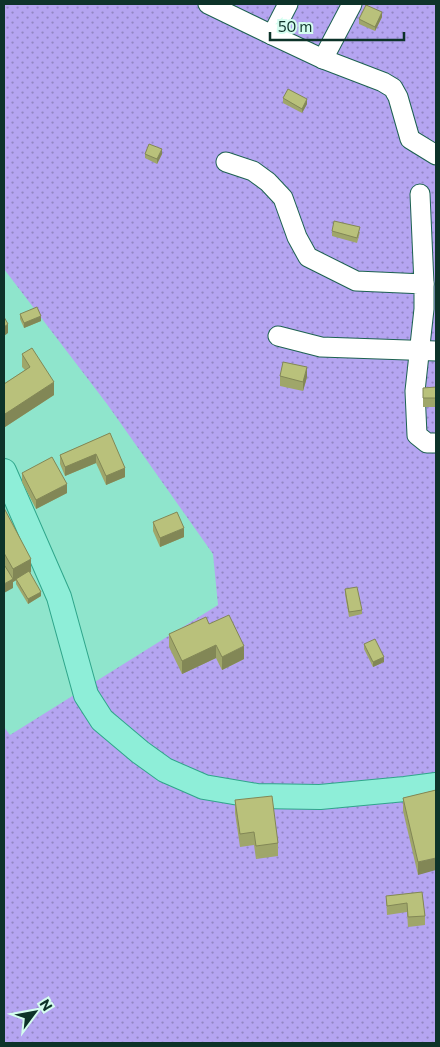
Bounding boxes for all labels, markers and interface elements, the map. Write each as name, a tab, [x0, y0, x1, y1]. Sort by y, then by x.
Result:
scale bar	[270, 10, 404, 42]
text: 50 m	[278, 17, 312, 35]
north arrow	[10, 987, 60, 1037]
text: N	[36, 996, 56, 1014]

